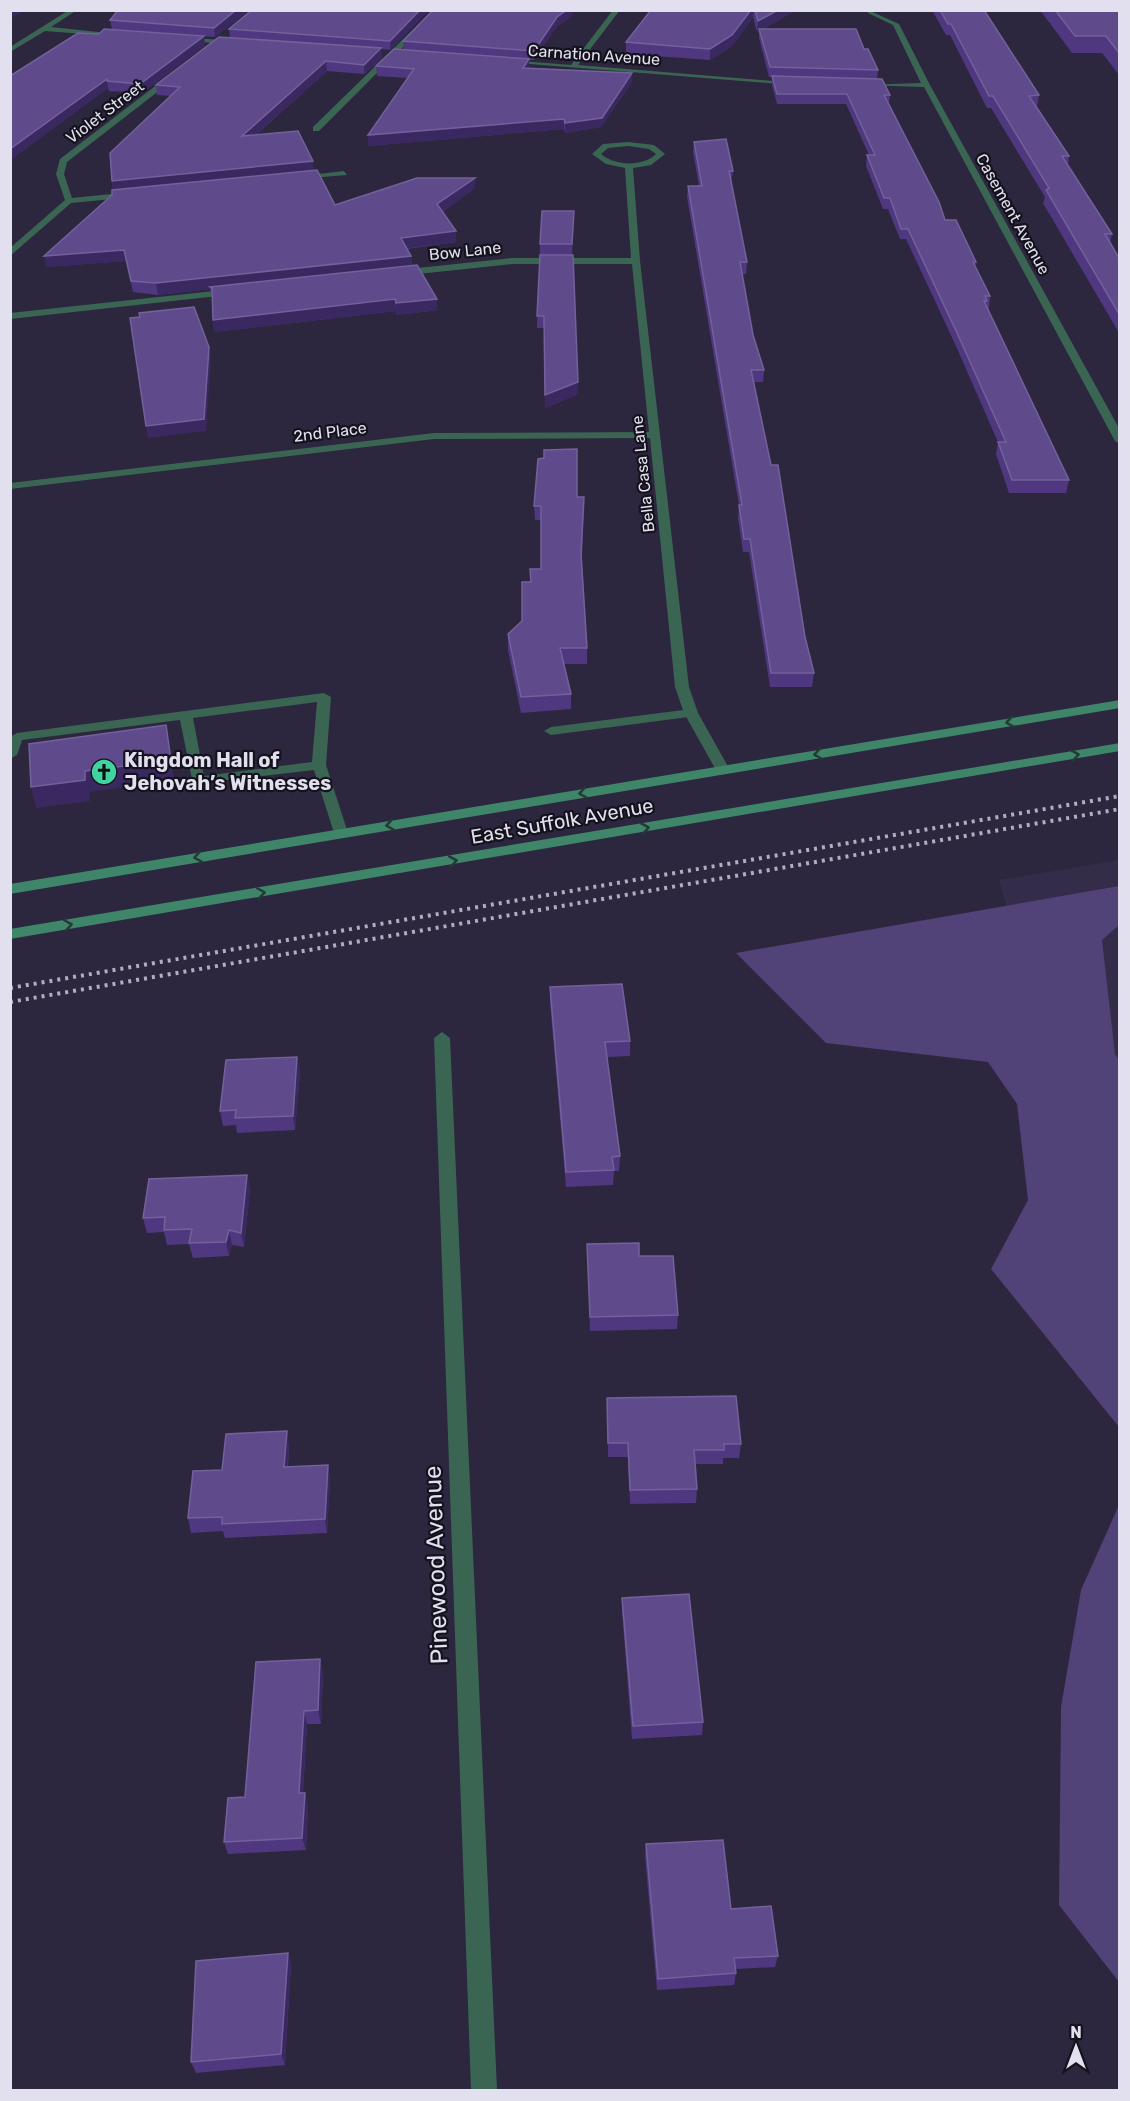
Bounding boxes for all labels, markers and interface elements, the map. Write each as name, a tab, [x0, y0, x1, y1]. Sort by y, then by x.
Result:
street label: Carnation Avenue	[527, 41, 661, 69]
street label: Violet Street	[62, 77, 148, 147]
street label: Casement Avenue	[972, 150, 1054, 278]
street label: Bow Lane	[428, 238, 502, 264]
street label: Bella Casa Lane	[627, 415, 659, 533]
street label: 2nd Place	[292, 418, 368, 446]
one-way arrow	[1005, 715, 1015, 728]
place label: Kingdom Hall of Jehovah’s Witnesses	[124, 748, 331, 795]
one-way arrow	[813, 748, 822, 760]
one-way arrow	[1070, 749, 1080, 762]
church icon: Kingdom Hall of Jehovah’s Witnesses	[89, 757, 119, 787]
one-way arrow	[578, 787, 587, 799]
street label: East Suffolk Avenue	[469, 793, 655, 849]
one-way arrow	[386, 819, 395, 831]
one-way arrow	[641, 823, 650, 835]
one-way arrow	[193, 850, 203, 863]
one-way arrow	[448, 855, 458, 868]
one-way arrow	[256, 888, 265, 900]
one-way arrow	[63, 919, 73, 932]
street label: Pinewood Avenue	[419, 1465, 453, 1665]
north arrow	[1046, 2017, 1106, 2077]
text: N	[1070, 2023, 1082, 2042]

